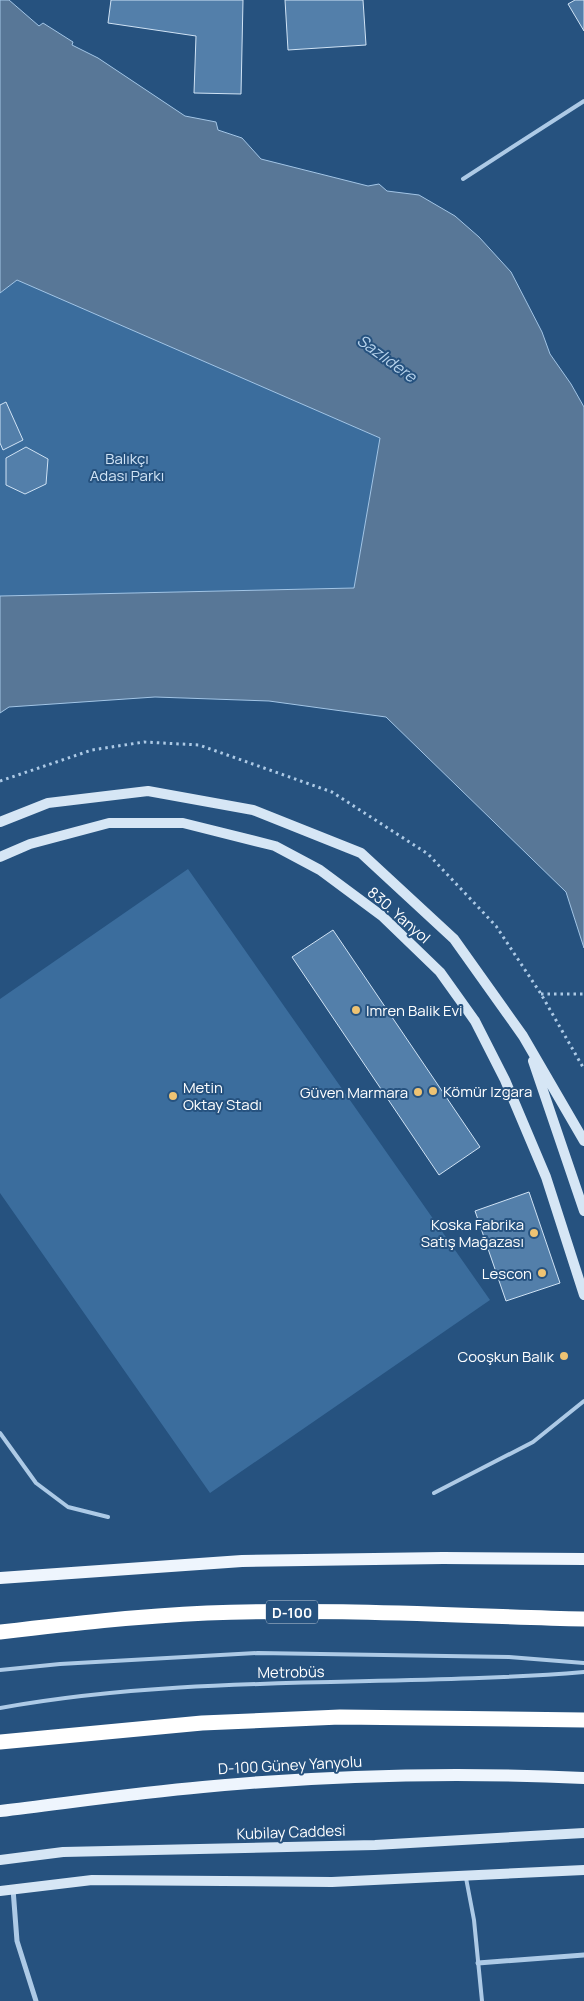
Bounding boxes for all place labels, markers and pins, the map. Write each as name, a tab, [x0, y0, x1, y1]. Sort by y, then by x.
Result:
place label: Imren Balik Evi	[366, 1000, 463, 1021]
marker: Imren Balik Evi	[350, 1004, 362, 1016]
place label: Metin Oktay Stadı	[183, 1077, 262, 1115]
place label: Kömür Izgara	[443, 1081, 532, 1102]
place label: Güven Marmara	[300, 1082, 408, 1103]
marker: Kömür Izgara	[427, 1085, 439, 1097]
marker: Güven Marmara	[412, 1086, 424, 1098]
marker: Metin Oktay Stadı	[167, 1090, 179, 1102]
place label: Koska Fabrika Satış Mağazası	[421, 1214, 524, 1252]
marker: Koska Fabrika Satış Mağazası	[528, 1227, 540, 1239]
place label: Lescon	[482, 1263, 532, 1284]
marker: Lescon	[536, 1267, 548, 1279]
place label: Cooşkun Balık	[457, 1346, 555, 1367]
marker: Cooşkun Balık	[558, 1350, 570, 1362]

